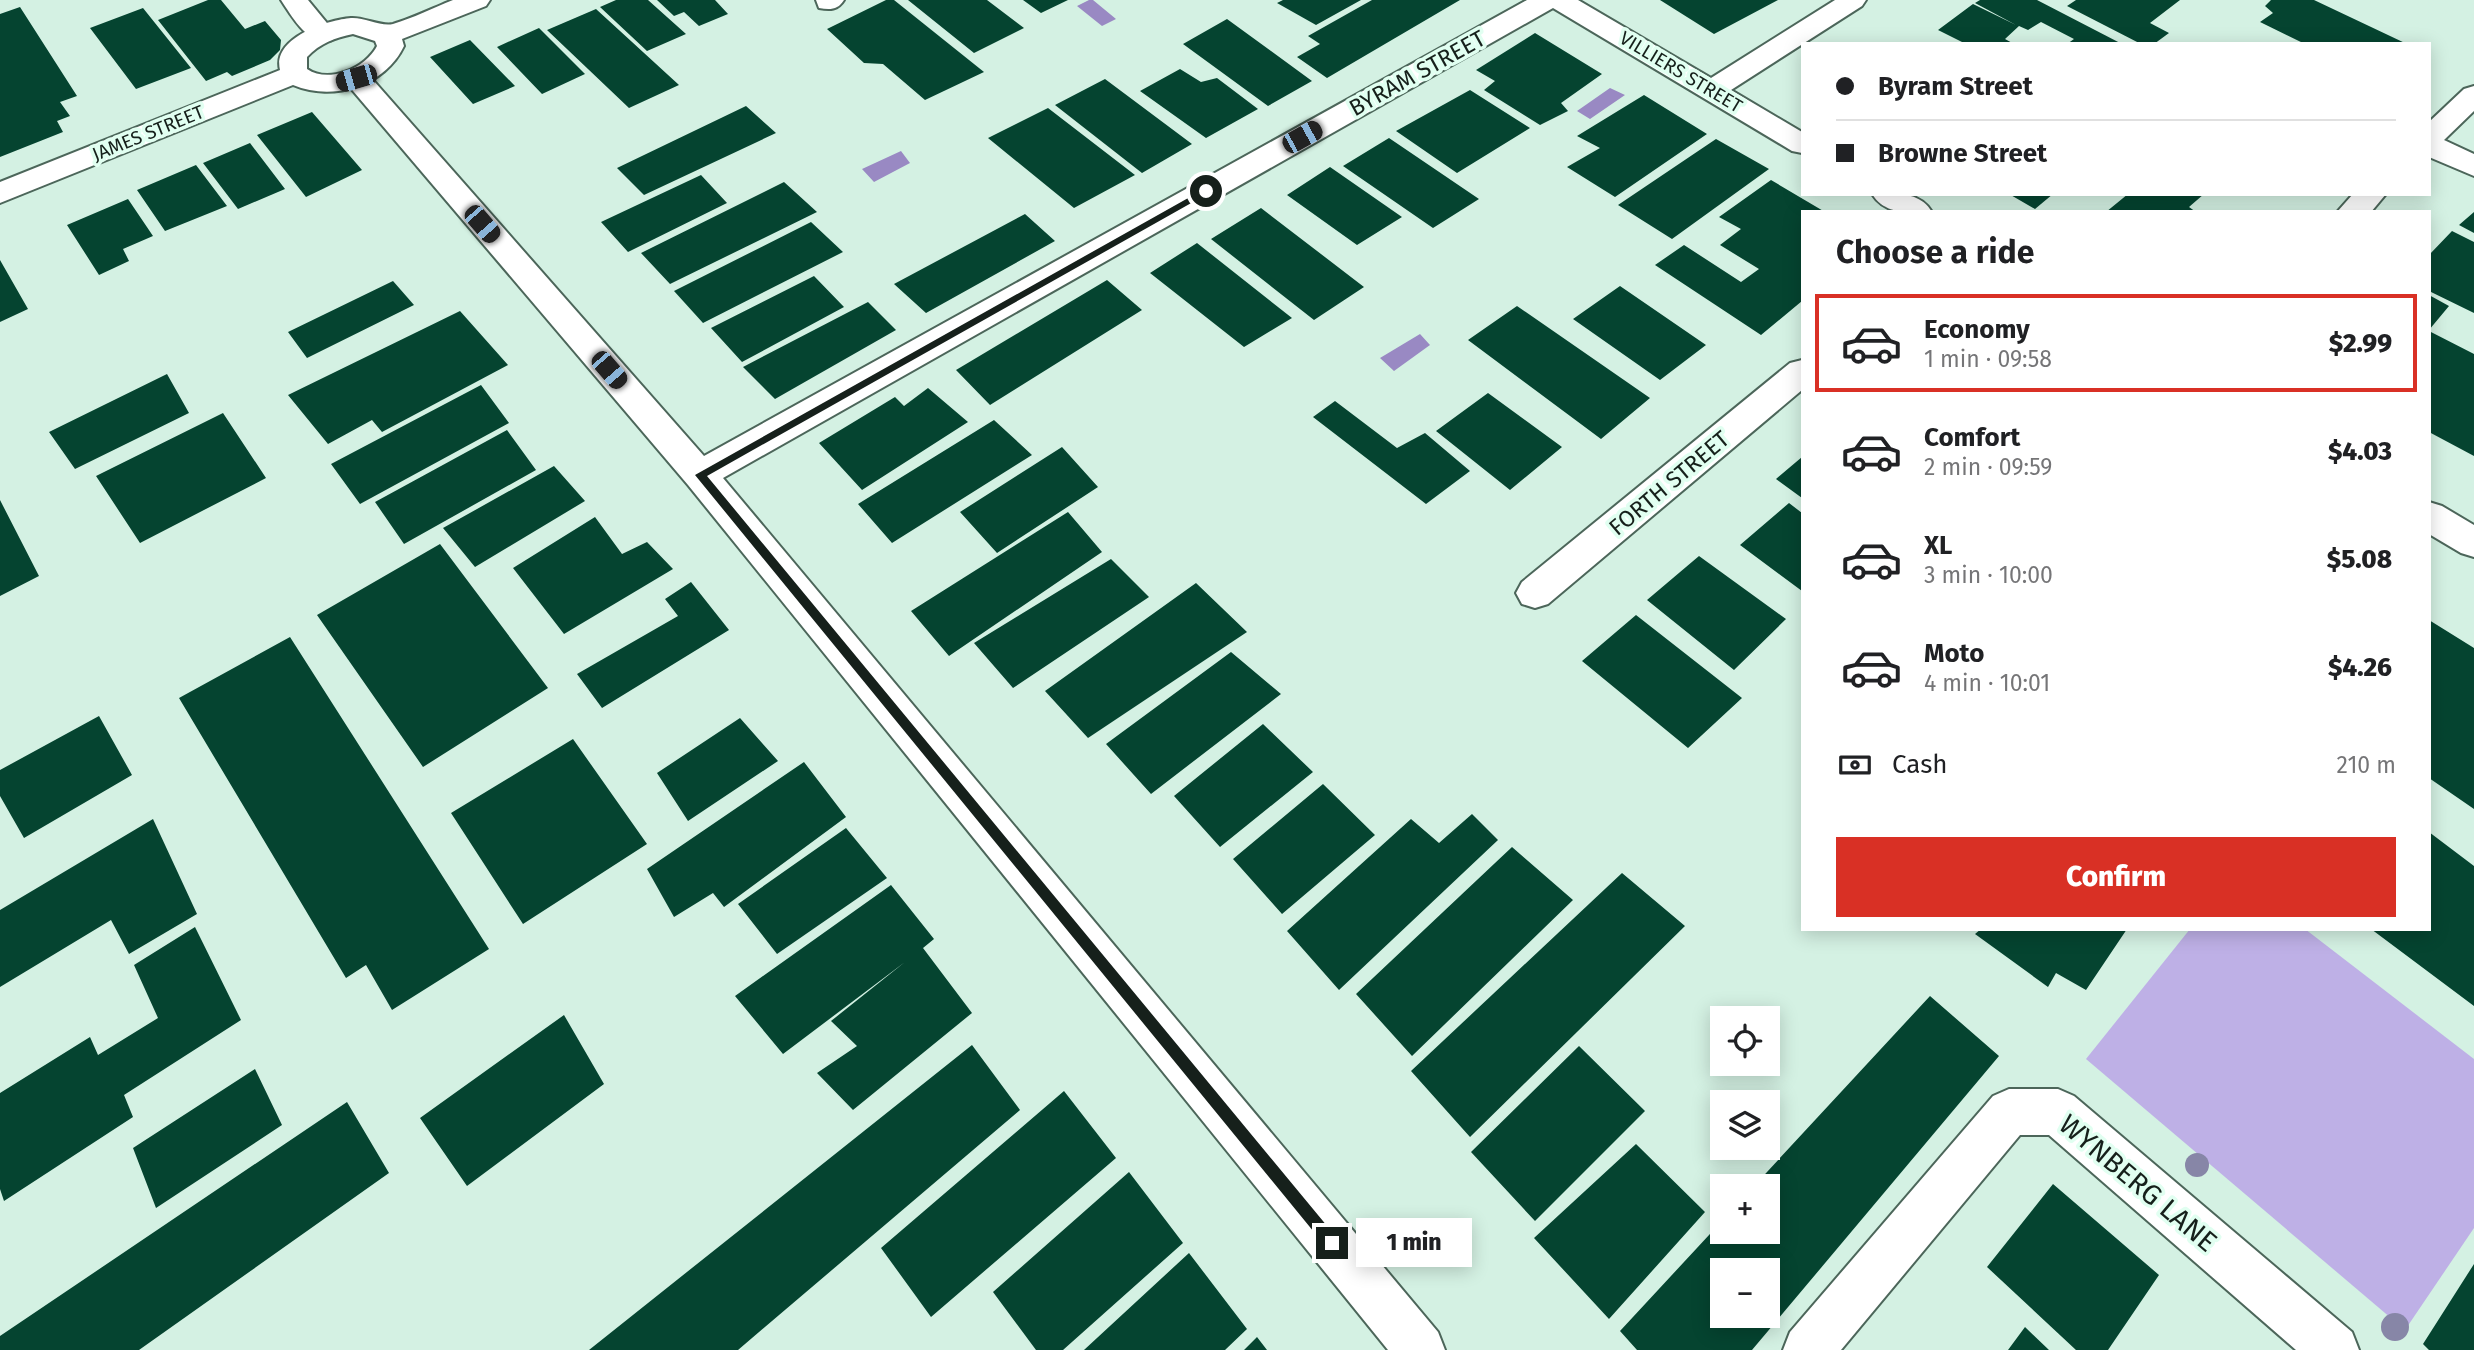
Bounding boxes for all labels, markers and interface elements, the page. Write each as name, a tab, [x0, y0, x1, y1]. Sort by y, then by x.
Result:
street label: BYRAM STREET	[1344, 24, 1490, 122]
street label: VILLIERS STREET	[1615, 26, 1747, 118]
car	[333, 62, 380, 94]
text: Byram Street	[1878, 71, 2033, 102]
street label: JAMES STREET	[89, 100, 207, 166]
car	[1279, 118, 1326, 156]
text: Browne Street	[1878, 138, 2047, 169]
route start	[1190, 175, 1222, 207]
car	[461, 201, 504, 247]
text: Choose a ride	[1836, 233, 2034, 271]
icon: car	[1840, 312, 1903, 375]
text: Economy	[1924, 314, 2030, 345]
text: $2.99	[2329, 328, 2392, 359]
text: 1 min · 09:58	[1924, 345, 2052, 373]
car	[588, 347, 631, 393]
icon: car	[1840, 420, 1903, 483]
text: Comfort	[1924, 422, 2020, 453]
street label: FORTH STREET	[1603, 425, 1735, 541]
text: $4.03	[2328, 436, 2392, 467]
text: 2 min · 09:59	[1924, 453, 2052, 481]
icon: car	[1840, 528, 1903, 591]
text: XL	[1924, 530, 1952, 561]
text: $5.08	[2327, 544, 2392, 575]
text: 3 min · 10:00	[1924, 561, 2053, 589]
icon: car	[1840, 636, 1903, 699]
text: Moto	[1924, 638, 1984, 669]
text: $4.26	[2328, 652, 2392, 683]
text: 4 min · 10:01	[1924, 669, 2050, 697]
icon: cash	[1836, 746, 1874, 784]
text: Cash	[1892, 749, 1948, 780]
text: 210 m	[2337, 751, 2396, 779]
button: Confirm	[1836, 837, 2396, 917]
map controls	[1710, 1006, 1780, 1328]
button: locate	[1710, 1006, 1780, 1076]
button: layers	[1710, 1090, 1780, 1160]
street label: WYNBERG LANE	[2053, 1108, 2223, 1258]
button: +	[1710, 1174, 1780, 1244]
callout: 1 min	[1356, 1218, 1472, 1268]
route end	[1316, 1227, 1348, 1259]
text: 1 min	[1386, 1228, 1442, 1256]
button: −	[1710, 1258, 1780, 1328]

